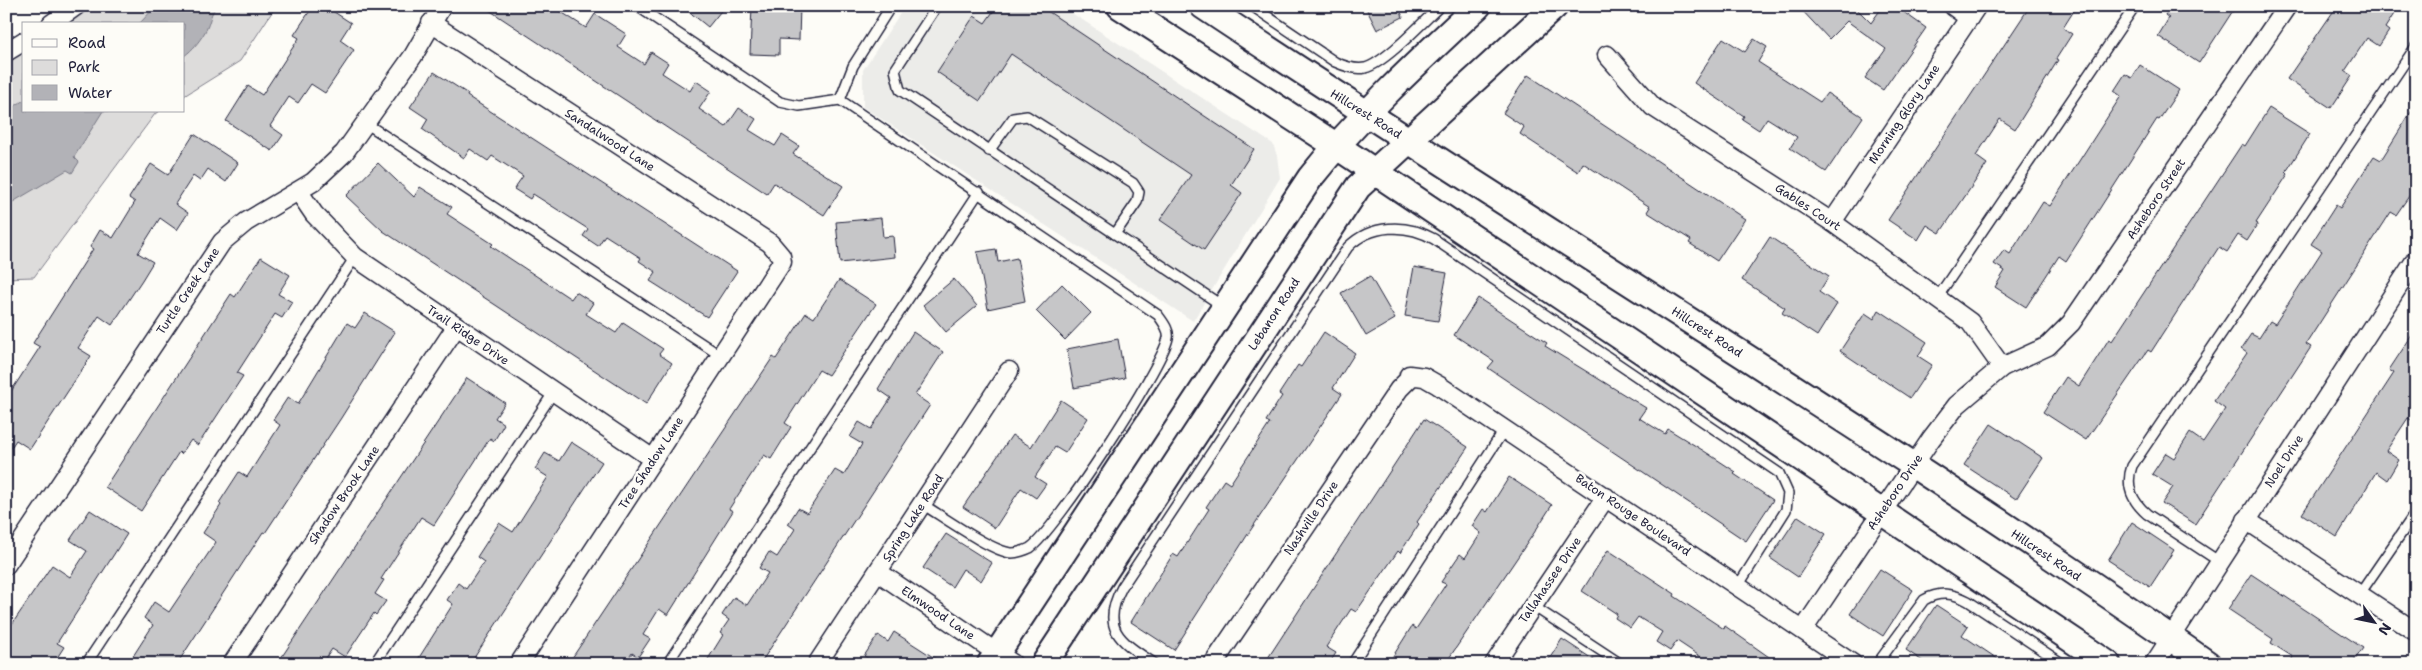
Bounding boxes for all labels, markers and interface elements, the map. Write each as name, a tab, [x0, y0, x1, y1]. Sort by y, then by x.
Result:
legend	[22, 22, 185, 112]
text: Road	[68, 33, 106, 53]
text: Park	[68, 57, 100, 77]
street label: Morning Glory Lane	[1865, 61, 1943, 167]
text: Water	[68, 83, 112, 103]
street label: Hillcrest Road	[1327, 86, 1405, 143]
street label: Sandalwood Lane	[562, 105, 658, 175]
street label: Asheboro Street	[2123, 155, 2189, 243]
street label: Gables Court	[1772, 180, 1844, 234]
street label: Turtle Creek Lane	[153, 244, 223, 338]
street label: Lebanon Road	[1245, 274, 1304, 353]
street label: Trail Ridge Drive	[424, 301, 513, 369]
street label: Hillcrest Road	[1668, 303, 1746, 361]
street label: Tree Shadow Lane	[615, 413, 687, 512]
street label: Noel Drive	[2261, 431, 2307, 491]
street label: Shadow Brook Lane	[305, 442, 383, 548]
street label: Asheboro Drive	[1864, 451, 1926, 533]
street label: Baton Rouge Boulevard	[1572, 470, 1694, 560]
street label: Spring Lake Road	[879, 471, 948, 565]
street label: Nashville Drive	[1280, 477, 1342, 558]
street label: Hillcrest Road	[2008, 526, 2085, 585]
street label: Tallahassee Drive	[1515, 533, 1585, 626]
street label: Elmwood Lane	[898, 582, 978, 644]
north arrow	[2350, 598, 2400, 648]
text: N	[2374, 620, 2395, 639]

